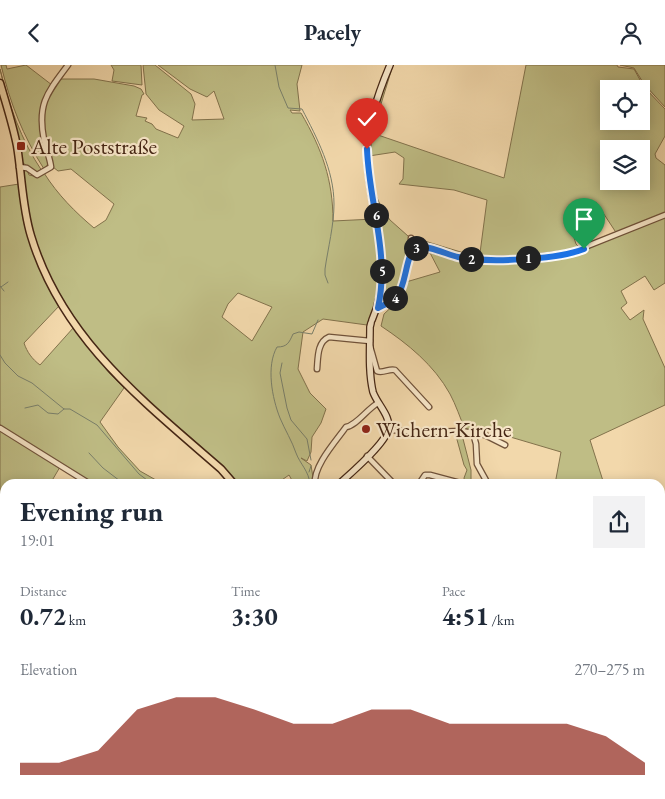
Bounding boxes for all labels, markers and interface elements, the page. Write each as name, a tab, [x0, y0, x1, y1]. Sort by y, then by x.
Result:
text: Pacely	[304, 18, 361, 47]
icon: back	[20, 19, 48, 47]
icon: person	[617, 19, 645, 47]
map controls	[600, 80, 650, 190]
button: locate	[600, 80, 650, 130]
pin	[346, 98, 388, 149]
icon: check	[353, 105, 381, 133]
place label: Alte Poststraße	[30, 132, 158, 161]
marker: Alte Poststraße	[15, 140, 27, 152]
button: layers	[600, 140, 650, 190]
pin	[563, 198, 605, 249]
pin: 6	[364, 203, 388, 227]
icon: arrive	[570, 205, 598, 233]
text: 6	[373, 206, 380, 224]
pin: 3	[404, 235, 428, 261]
text: 3	[413, 239, 420, 257]
pin: 1	[516, 245, 540, 271]
pin: 2	[458, 247, 484, 271]
text: 1	[525, 249, 532, 267]
text: 2	[468, 250, 475, 268]
pin: 5	[370, 259, 394, 283]
text: 5	[379, 262, 386, 280]
pin: 4	[382, 285, 408, 311]
text: 4	[392, 289, 399, 307]
place label: Wichern-Kirche	[376, 415, 512, 444]
marker: Wichern-Kirche	[360, 423, 372, 435]
text: Evening run	[20, 493, 163, 529]
button: share	[593, 496, 645, 548]
text: 19:01	[20, 530, 55, 551]
text: Distance	[20, 582, 67, 600]
text: Time	[231, 582, 260, 600]
text: Pace	[442, 582, 466, 600]
text: 0.72	[20, 600, 66, 632]
text: 3:30	[231, 600, 278, 632]
text: 4:51	[442, 600, 489, 632]
text: km	[66, 611, 86, 629]
text: /km	[489, 611, 515, 629]
text: Elevation	[20, 659, 78, 680]
text: 270–275 m	[574, 659, 645, 680]

